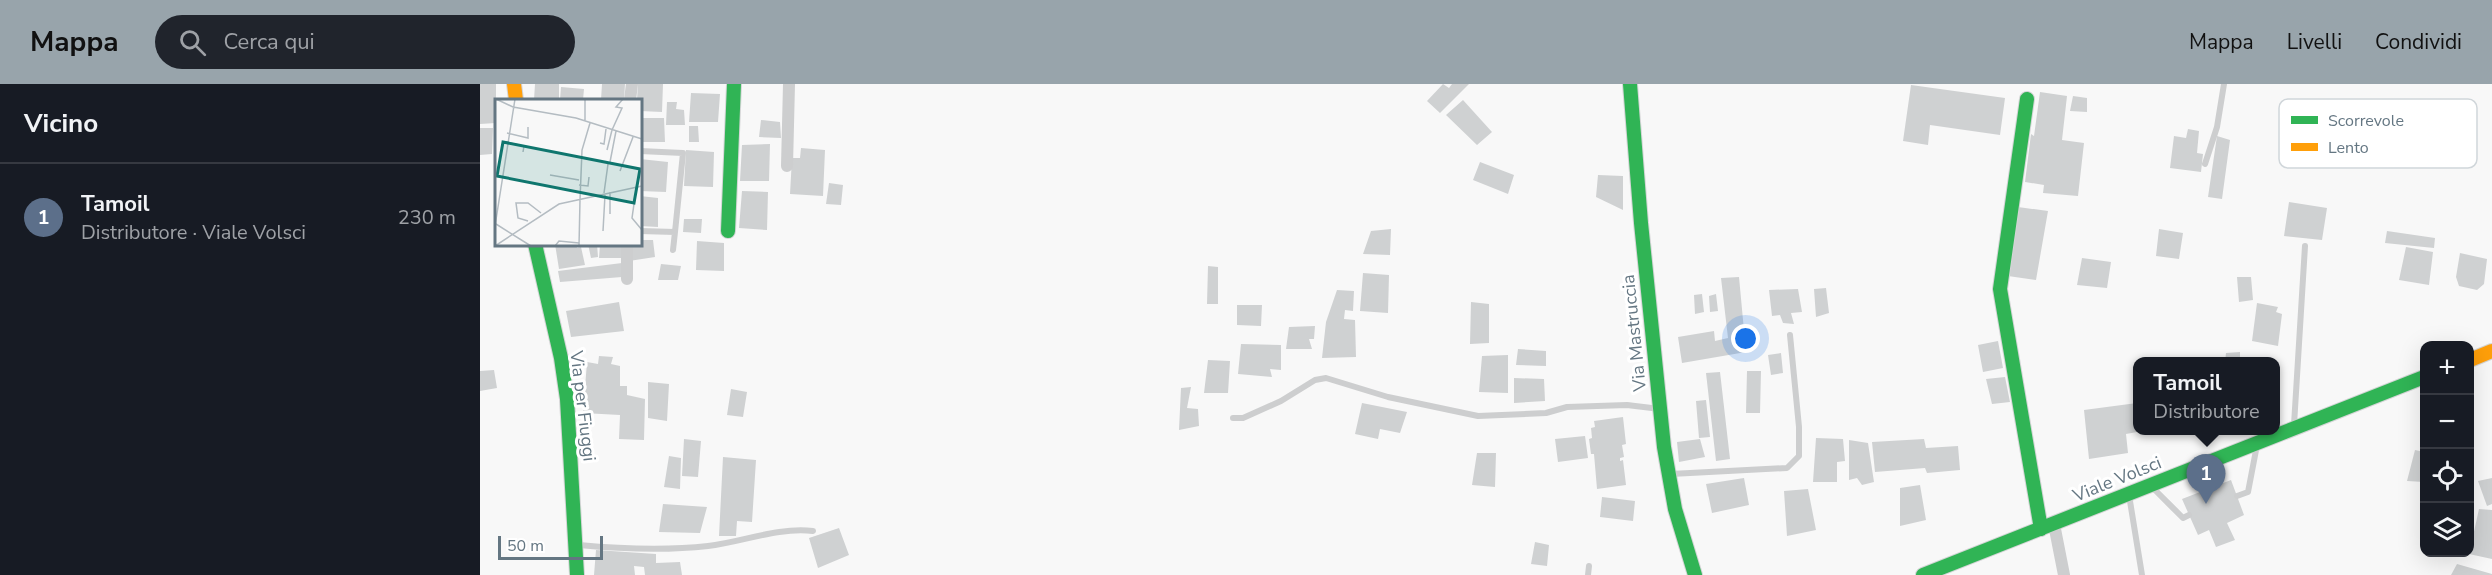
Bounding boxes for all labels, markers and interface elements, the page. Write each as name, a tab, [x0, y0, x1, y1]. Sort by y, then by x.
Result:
search box	[155, 15, 575, 69]
text: Mappa	[30, 23, 119, 61]
icon: search	[176, 26, 209, 59]
text: Cerca qui	[224, 27, 315, 57]
text: Mappa	[2189, 28, 2254, 56]
text: Livelli	[2287, 28, 2342, 56]
text: Condividi	[2375, 28, 2462, 56]
inset map	[495, 99, 642, 246]
legend	[2279, 99, 2477, 168]
text: Vicino	[24, 106, 98, 141]
text: Scorrevole	[2328, 110, 2404, 132]
text: Lento	[2328, 137, 2369, 159]
text: Tamoil	[81, 189, 150, 219]
text: 1	[38, 204, 50, 231]
text: 230 m	[398, 204, 456, 231]
text: Distributore · Viale Volsci	[81, 219, 306, 246]
street label: Via Mastruccia	[1616, 273, 1652, 394]
your location	[1731, 324, 1760, 353]
map controls	[2420, 341, 2474, 557]
button: +	[2420, 341, 2474, 395]
street label: Via per Fiuggi	[564, 348, 602, 463]
popup	[2133, 357, 2280, 435]
text: Tamoil	[2153, 368, 2222, 398]
button: −	[2420, 395, 2474, 449]
text: Distributore	[2153, 398, 2260, 425]
button: locate	[2420, 449, 2474, 503]
street label: Viale Volsci	[2068, 450, 2165, 508]
pin: 1	[2186, 454, 2226, 504]
button: layers	[2420, 503, 2474, 557]
scale bar	[498, 533, 603, 560]
text: 50 m	[507, 535, 544, 557]

